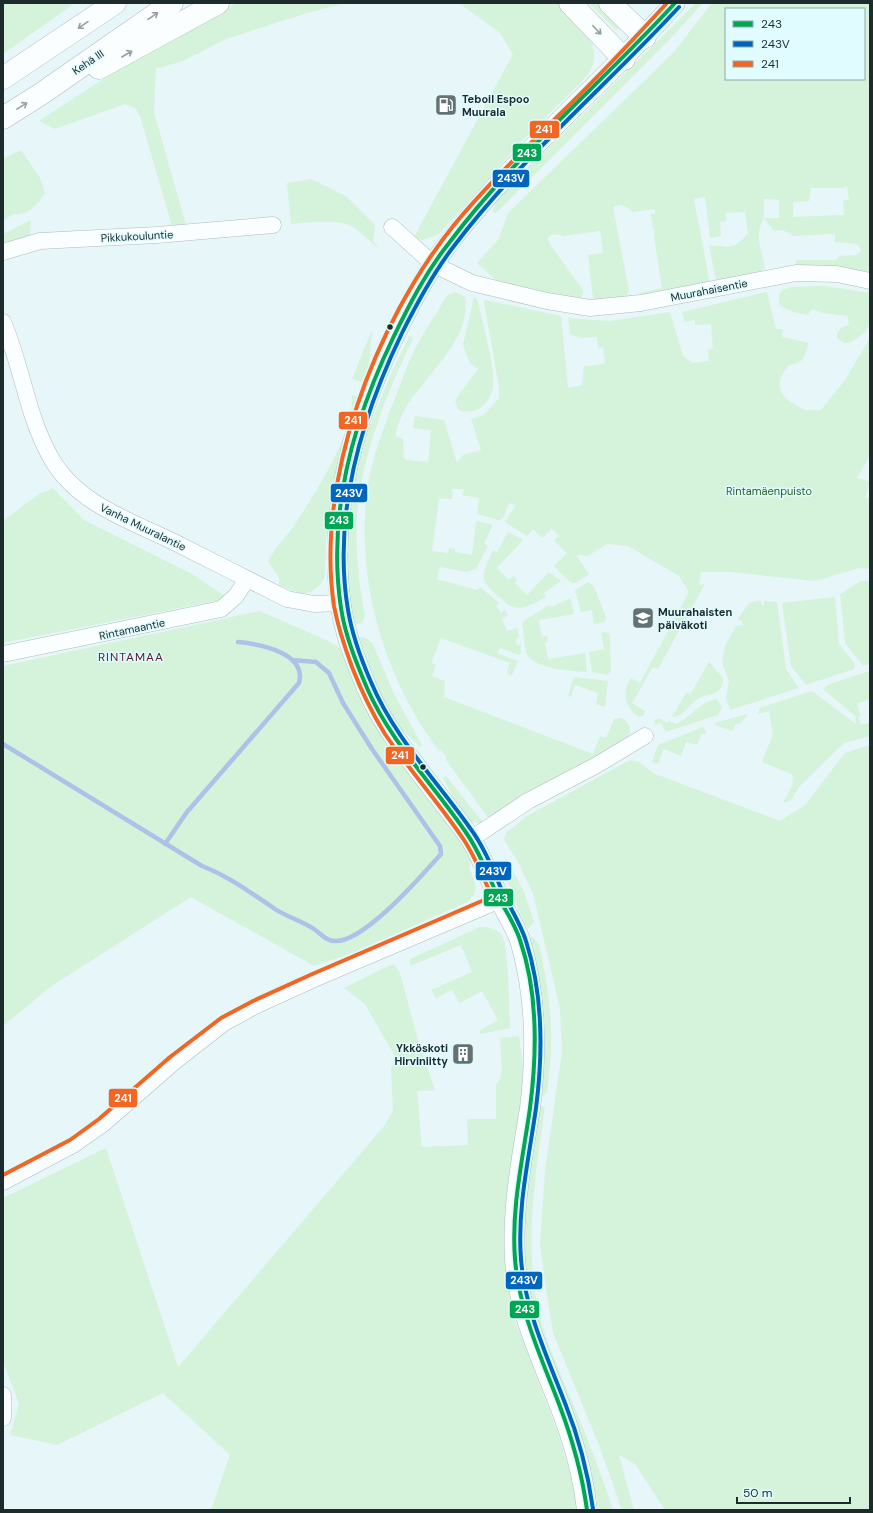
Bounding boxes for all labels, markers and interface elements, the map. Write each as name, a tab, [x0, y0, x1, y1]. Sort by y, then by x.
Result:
legend	[725, 8, 865, 80]
one-way arrow	[148, 12, 159, 20]
text: 243	[761, 16, 782, 32]
one-way arrow	[78, 21, 89, 29]
one-way arrow	[592, 25, 602, 35]
text: 243V	[761, 36, 790, 52]
street label: Kehä III	[69, 46, 107, 78]
one-way arrow	[121, 49, 133, 57]
text: 241	[761, 56, 779, 72]
fuel station icon: Teboil Espoo Muurala	[433, 92, 459, 118]
place label: Teboil Espoo Muurala	[462, 92, 530, 119]
one-way arrow	[16, 102, 27, 110]
line badge: 241	[529, 120, 560, 139]
text: 241	[535, 122, 553, 136]
line badge: 243	[512, 143, 542, 162]
text: 243	[517, 146, 537, 160]
line badge: 243V	[492, 169, 530, 188]
text: 243V	[497, 171, 525, 185]
street label: Pikkukouluntie	[100, 227, 174, 245]
street label: Muurahaisentie	[669, 276, 749, 304]
unlabelled marker	[385, 322, 395, 332]
line badge: 241	[338, 411, 368, 430]
text: 241	[344, 413, 362, 427]
line badge: 243V	[330, 483, 368, 503]
park label: Rintamäenpuisto	[726, 484, 812, 498]
text: 243V	[335, 486, 363, 500]
street label: Vanha Muuralantie	[98, 500, 188, 554]
line badge: 243	[324, 511, 354, 530]
text: 243	[329, 513, 349, 527]
school or university icon: Muurahaisten päiväkoti	[630, 605, 656, 631]
place label: Muurahaisten päiväkoti	[658, 605, 732, 632]
street label: Rintamaantie	[98, 615, 166, 643]
district label: RINTAMAA	[98, 649, 164, 665]
line badge: 241	[385, 746, 415, 765]
text: 241	[391, 748, 409, 762]
unlabelled marker	[418, 762, 428, 772]
line badge: 243V	[475, 861, 512, 881]
text: 243V	[479, 864, 507, 878]
line badge: 243	[483, 888, 514, 907]
text: 243	[488, 891, 508, 905]
place label: Ykköskoti Hirviniitty	[394, 1041, 448, 1068]
building icon: Ykköskoti Hirviniitty	[450, 1041, 476, 1067]
line badge: 241	[108, 1088, 138, 1108]
text: 241	[114, 1091, 132, 1105]
line badge: 243V	[505, 1271, 543, 1290]
text: 243V	[510, 1273, 538, 1287]
line badge: 243	[509, 1300, 540, 1319]
text: 243	[515, 1302, 535, 1316]
scale bar	[737, 1479, 850, 1505]
text: 50 m	[743, 1485, 772, 1501]

